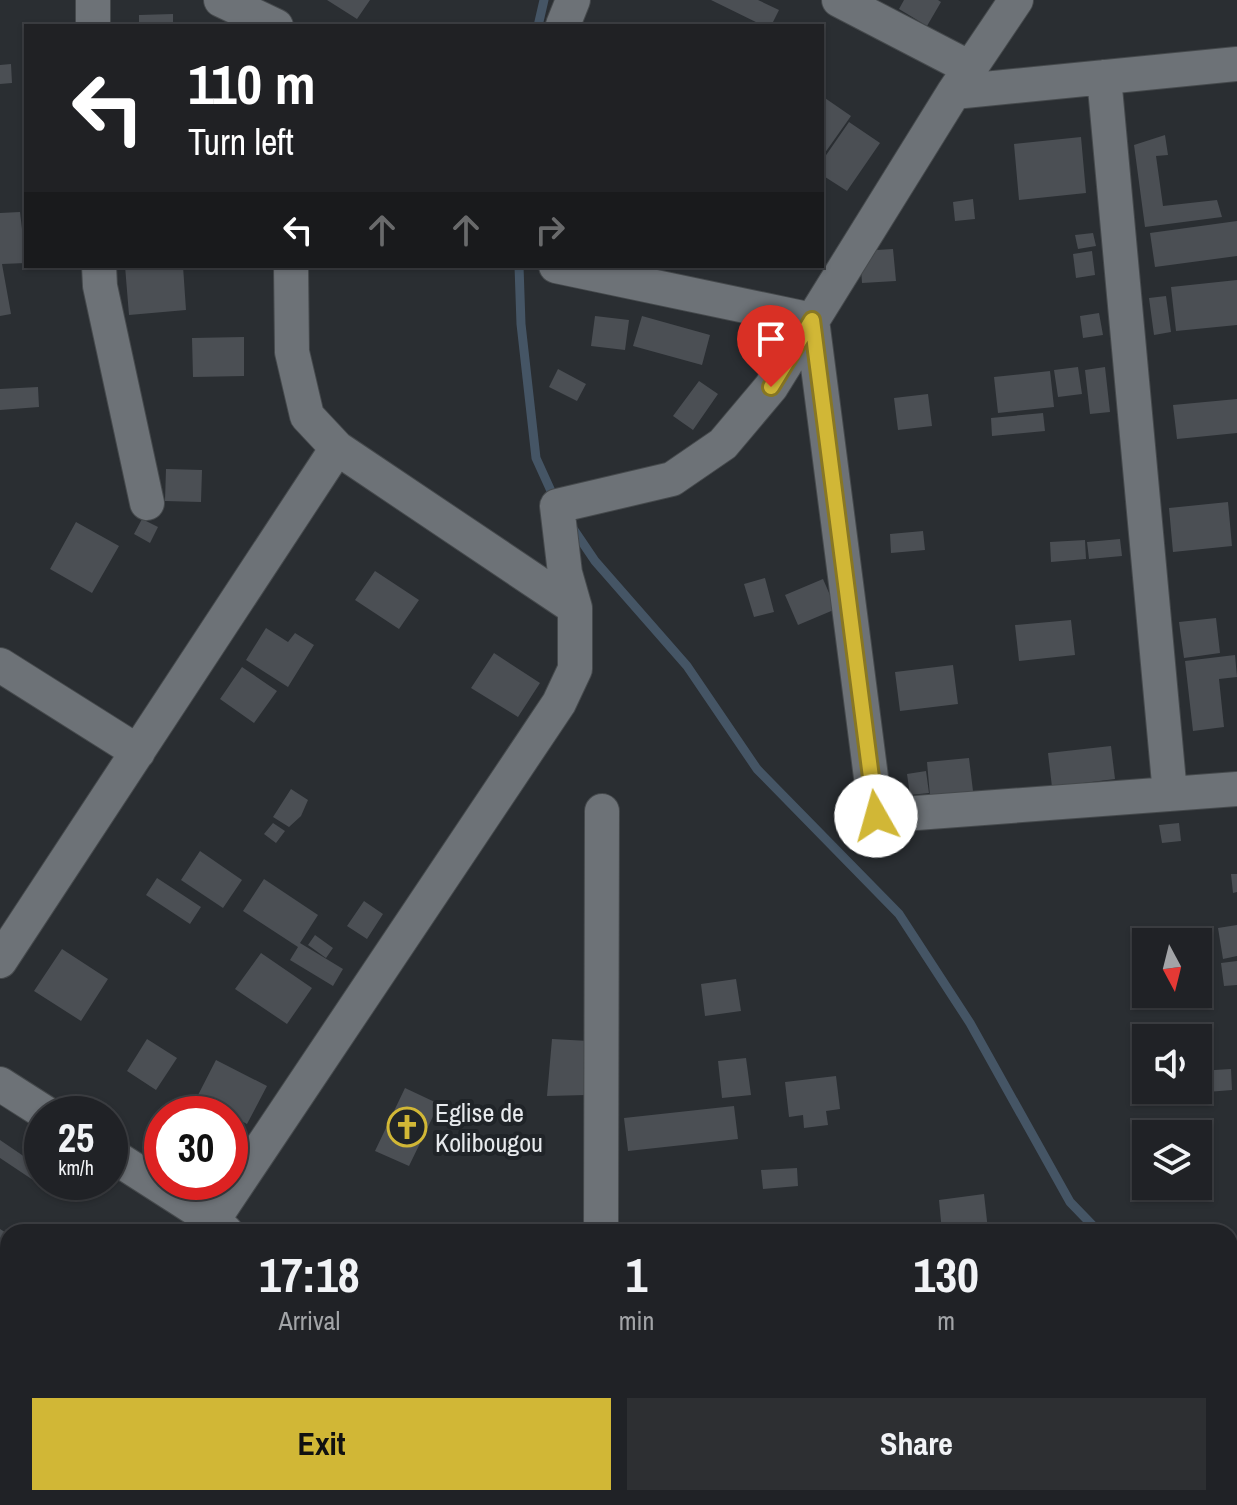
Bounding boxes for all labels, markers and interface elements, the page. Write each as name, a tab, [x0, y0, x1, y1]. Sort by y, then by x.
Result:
text: 110 m	[188, 46, 316, 121]
icon: left	[56, 56, 160, 160]
text: Turn left	[188, 118, 294, 166]
icon: left	[276, 208, 320, 252]
icon: ahead	[360, 208, 404, 252]
icon: ahead	[444, 208, 488, 252]
icon: right	[528, 208, 572, 252]
pin	[737, 305, 805, 387]
icon: arrive	[749, 317, 793, 361]
position arrow	[834, 774, 918, 858]
north arrow	[1132, 928, 1212, 1008]
map controls	[1132, 928, 1212, 1200]
button: sound	[1132, 1024, 1212, 1104]
place label: Eglise de Kolibougou	[435, 1095, 543, 1160]
speed limit sign: 30	[144, 1096, 248, 1200]
church icon: Eglise de Kolibougou	[386, 1106, 428, 1148]
text: 25	[58, 1111, 94, 1164]
button: layers	[1132, 1120, 1212, 1200]
text: km/h	[58, 1154, 94, 1181]
text: 17:18	[259, 1242, 360, 1307]
text: 1	[626, 1242, 647, 1307]
text: 130	[913, 1242, 979, 1307]
text: Arrival	[279, 1303, 340, 1338]
text: min	[619, 1303, 654, 1338]
text: m	[937, 1303, 955, 1338]
button: Exit	[32, 1398, 611, 1490]
button: Share	[627, 1398, 1206, 1490]

